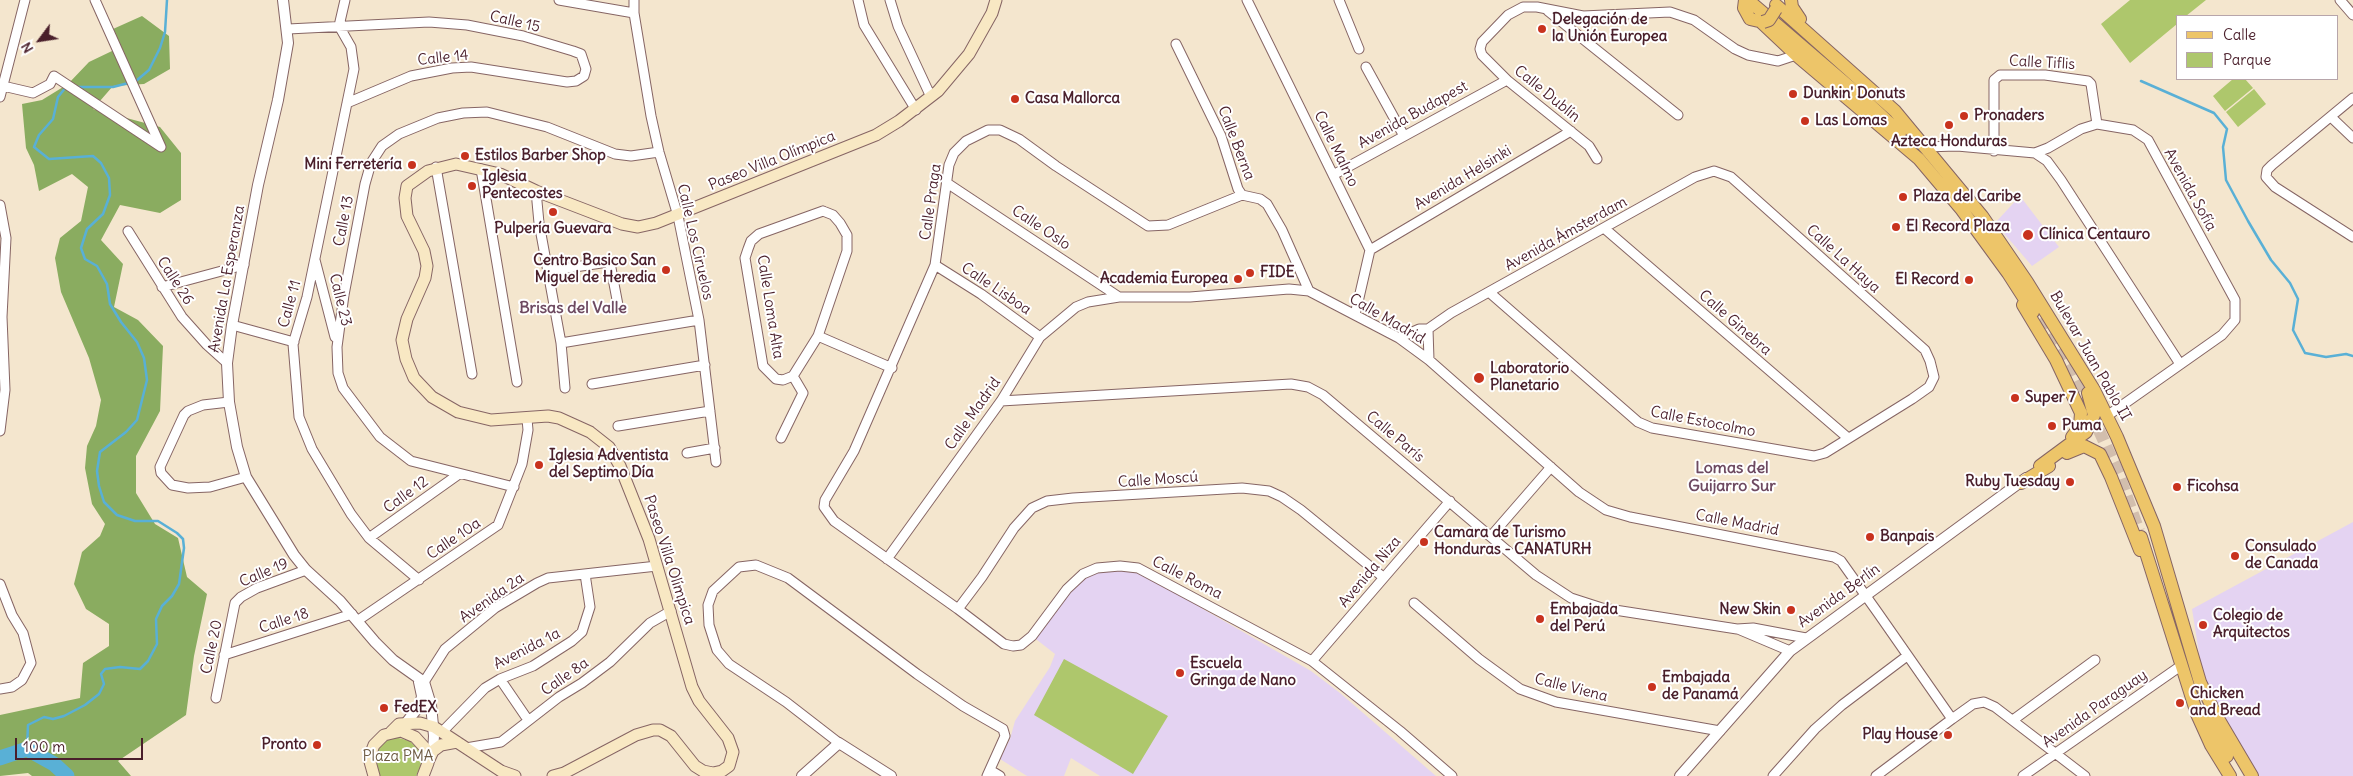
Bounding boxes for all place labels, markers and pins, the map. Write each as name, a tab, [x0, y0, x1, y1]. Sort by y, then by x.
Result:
place label: Delegación de la Unión Europea	[1552, 11, 1667, 46]
marker: Delegación de la Unión Europea	[1536, 23, 1548, 35]
place label: Dunkin' Donuts	[1803, 85, 1905, 103]
marker: Dunkin' Donuts	[1787, 88, 1799, 100]
place label: Casa Mallorca	[1025, 90, 1120, 108]
marker: Casa Mallorca	[1009, 93, 1021, 105]
place label: Pronaders	[1974, 107, 2044, 125]
marker: Pronaders	[1958, 110, 1970, 122]
place label: Las Lomas	[1815, 112, 1887, 130]
marker: Las Lomas	[1799, 115, 1811, 127]
marker: Azteca Honduras	[1943, 119, 1955, 131]
place label: Azteca Honduras	[1891, 133, 2007, 151]
place label: Estilos Barber Shop	[475, 147, 606, 165]
marker: Estilos Barber Shop	[459, 150, 471, 162]
place label: Mini Ferretería	[304, 156, 402, 174]
marker: Mini Ferretería	[406, 159, 418, 171]
place label: Iglesia Pentecostes	[482, 168, 563, 203]
marker: Iglesia Pentecostes	[466, 180, 478, 192]
place label: Plaza del Caribe	[1913, 188, 2021, 206]
marker: Plaza del Caribe	[1897, 191, 1909, 203]
marker: Pulpería Guevara	[547, 206, 559, 218]
place label: El Record Plaza	[1906, 218, 2010, 236]
place label: Pulpería Guevara	[494, 220, 612, 238]
marker: El Record Plaza	[1890, 221, 1902, 233]
place label: Clínica Centauro	[2039, 226, 2150, 244]
marker: Clínica Centauro	[2021, 228, 2035, 242]
place label: Centro Basico San Miguel de Heredia	[533, 252, 656, 287]
marker: Centro Basico San Miguel de Heredia	[660, 264, 672, 276]
place label: FIDE	[1260, 264, 1294, 282]
marker: FIDE	[1244, 267, 1256, 279]
place label: Academia Europea	[1100, 270, 1228, 288]
place label: El Record	[1895, 271, 1959, 289]
marker: Academia Europea	[1232, 273, 1244, 285]
marker: El Record	[1963, 274, 1975, 286]
place label: Laboratorio Planetario	[1490, 360, 1569, 395]
marker: Laboratorio Planetario	[1472, 371, 1486, 385]
place label: Super 7	[2025, 389, 2076, 407]
marker: Super 7	[2009, 392, 2021, 404]
place label: Puma	[2062, 417, 2101, 435]
marker: Puma	[2046, 420, 2058, 432]
place label: Iglesia Adventista del Septimo Día	[549, 447, 669, 482]
marker: Iglesia Adventista del Septimo Día	[533, 459, 545, 471]
place label: Ruby Tuesday	[1965, 473, 2060, 491]
marker: Ruby Tuesday	[2064, 476, 2076, 488]
place label: Ficohsa	[2187, 478, 2239, 496]
marker: Ficohsa	[2171, 481, 2183, 493]
place label: Camara de Turismo Honduras - CANATURH	[1434, 524, 1592, 559]
place label: Banpais	[1880, 528, 1934, 546]
marker: Banpais	[1864, 531, 1876, 543]
marker: Camara de Turismo Honduras - CANATURH	[1418, 536, 1430, 548]
place label: Consulado de Canada	[2245, 538, 2318, 573]
marker: Consulado de Canada	[2229, 550, 2241, 562]
place label: Embajada del Perú	[1550, 601, 1618, 636]
place label: New Skin	[1719, 601, 1781, 619]
marker: New Skin	[1785, 604, 1797, 616]
place label: Colegio de Arquitectos	[2213, 607, 2290, 642]
marker: Embajada del Perú	[1534, 613, 1546, 625]
marker: Colegio de Arquitectos	[2197, 619, 2209, 631]
place label: Escuela Gringa de Nano	[1190, 655, 1296, 690]
marker: Escuela Gringa de Nano	[1174, 667, 1186, 679]
place label: Embajada de Panamá	[1662, 669, 1739, 704]
marker: Embajada de Panamá	[1646, 681, 1658, 693]
place label: Chicken and Bread	[2190, 685, 2261, 720]
marker: Chicken and Bread	[2174, 697, 2186, 709]
place label: FedEX	[394, 699, 437, 717]
marker: FedEX	[378, 702, 390, 714]
place label: Play House	[1862, 726, 1938, 744]
marker: Play House	[1942, 729, 1954, 741]
place label: Pronto	[262, 736, 307, 754]
marker: Pronto	[311, 739, 323, 751]

